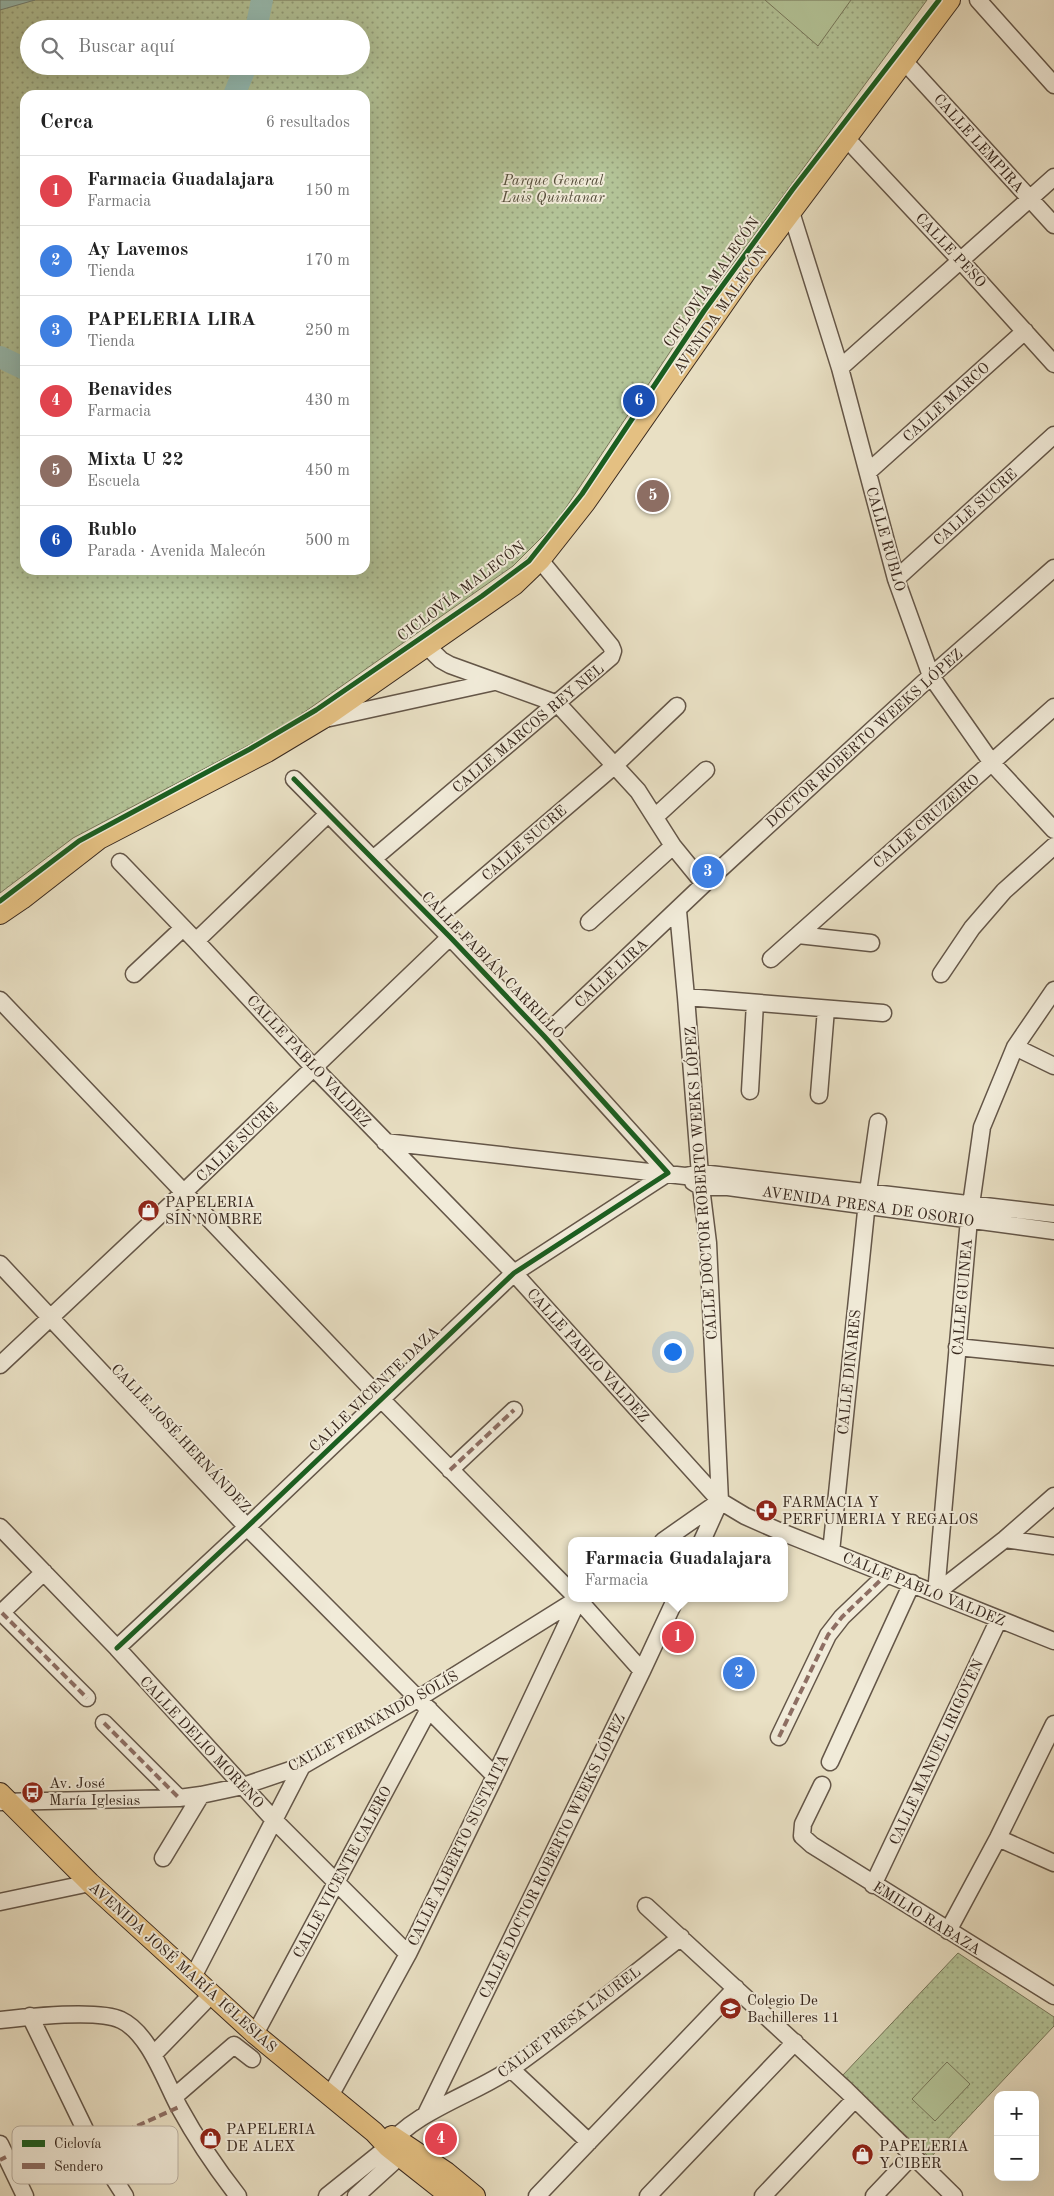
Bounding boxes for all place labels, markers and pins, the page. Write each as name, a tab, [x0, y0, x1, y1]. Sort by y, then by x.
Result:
pin: 6	[623, 382, 655, 420]
pin: 5	[637, 477, 669, 515]
pin: 3	[692, 853, 724, 891]
place label: PAPELERIA SIN NOMBRE	[165, 1196, 262, 1228]
shop icon: PAPELERIA SIN NOMBRE	[137, 1199, 161, 1223]
place label: FARMACIA Y PERFUMERIA Y REGALOS	[782, 1496, 978, 1528]
pharmacy icon: FARMACIA Y PERFUMERIA Y REGALOS	[754, 1499, 778, 1523]
pin: 1	[662, 1618, 694, 1656]
pin: 2	[723, 1654, 755, 1692]
place label: Av. José María Iglesias	[49, 1777, 140, 1809]
bus stop icon: Av. José María Iglesias	[21, 1780, 45, 1804]
place label: Colegio De Bachilleres 11	[747, 1994, 840, 2026]
school or university icon: Colegio De Bachilleres 11	[719, 1997, 743, 2021]
pin: 4	[425, 2120, 457, 2158]
place label: PAPELERIA DE ALEX	[226, 2123, 316, 2155]
shop icon: PAPELERIA DE ALEX	[198, 2126, 222, 2150]
place label: PAPELERIA Y CIBER	[879, 2140, 969, 2172]
shop icon: PAPELERIA Y CIBER	[851, 2143, 875, 2167]

